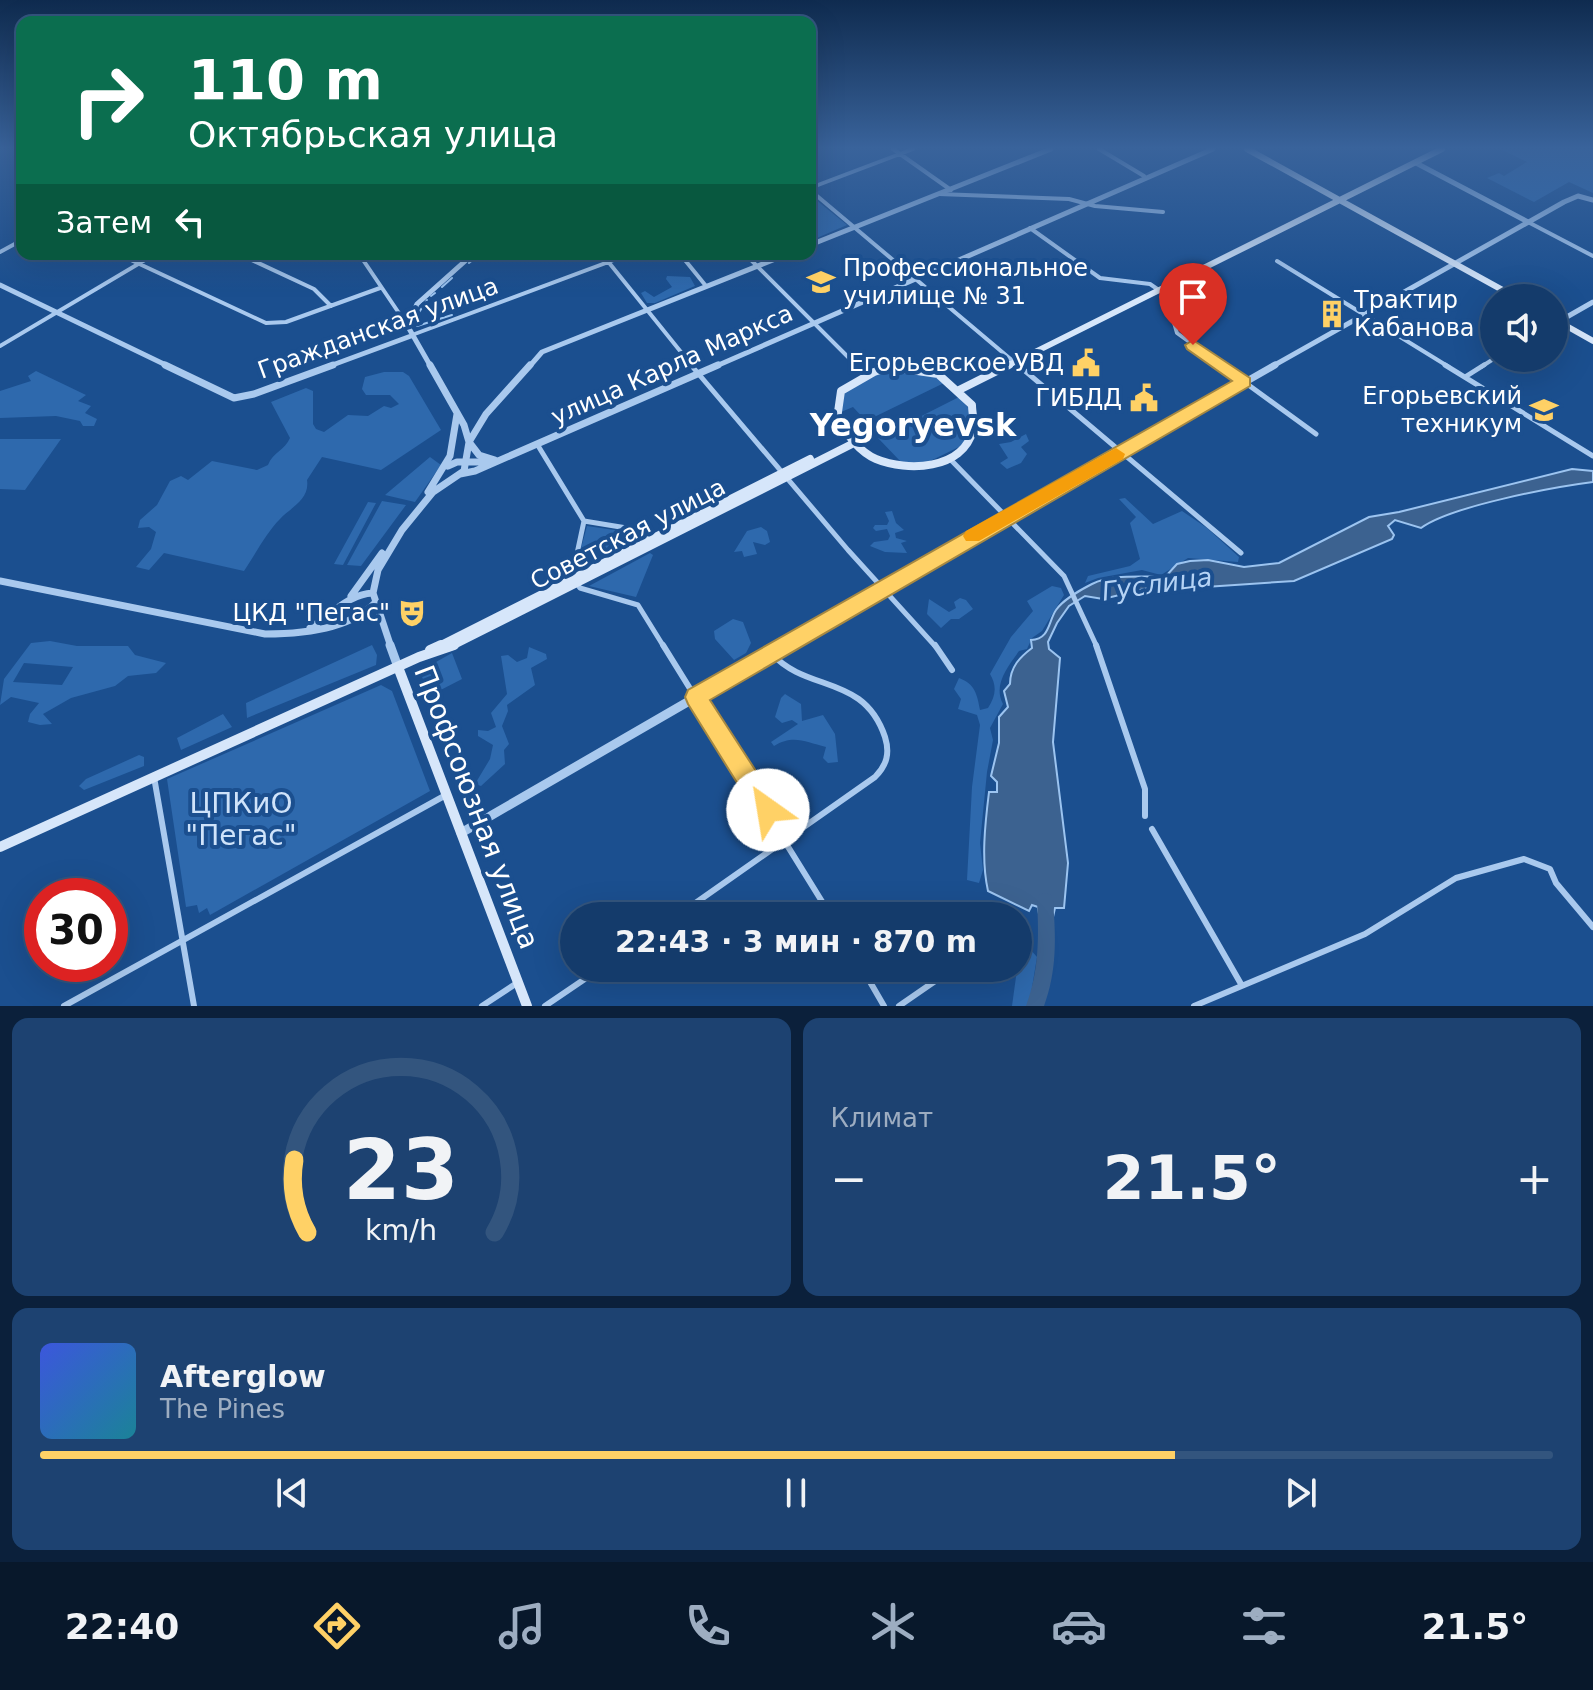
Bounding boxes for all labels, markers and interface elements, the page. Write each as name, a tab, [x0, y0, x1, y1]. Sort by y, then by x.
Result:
text: 110 m	[188, 47, 383, 112]
icon: right	[56, 48, 160, 152]
text: Октябрьская улица	[188, 114, 558, 155]
icon: left	[168, 200, 212, 244]
text: Затем	[56, 205, 152, 240]
place label: Профессиональное училище № 31	[843, 254, 1088, 310]
pin	[1159, 263, 1227, 345]
school or university icon: Профессиональное училище № 31	[806, 267, 836, 297]
street label: Гражданская улица	[254, 271, 502, 385]
icon: arrive	[1171, 275, 1215, 319]
map controls	[1480, 284, 1568, 372]
button: sound	[1480, 284, 1568, 372]
place label: Трактир Кабанова	[1353, 286, 1474, 342]
street label: улица Карла Маркса	[547, 299, 797, 431]
building icon: Трактир Кабанова	[1317, 299, 1347, 329]
public building icon: Егорьевское УВД	[1071, 348, 1101, 378]
place label: Егорьевское УВД	[849, 349, 1064, 377]
place label: Егорьевский техникум	[1362, 382, 1522, 438]
public building icon: ГИБДД	[1129, 383, 1159, 413]
place label: ГИБДД	[1035, 384, 1122, 412]
school or university icon: Егорьевский техникум	[1529, 395, 1559, 425]
district label: Yegoryevsk	[809, 406, 1017, 444]
street label: Советская улица	[526, 473, 730, 595]
water label: Гуслица	[1100, 561, 1214, 607]
theatre icon: ЦКД "Пегас"	[397, 598, 427, 628]
place label: ЦКД "Пегас"	[233, 599, 390, 627]
street label: Профсоюзная улица	[407, 661, 546, 954]
position arrow	[726, 768, 810, 852]
park label: ЦПКиО "Пегас"	[185, 787, 297, 852]
speed limit sign: 30	[24, 878, 128, 982]
text: 22:43 · 3 мин · 870 m	[615, 924, 977, 959]
text: Климат	[831, 1103, 933, 1133]
text: 23	[343, 1122, 459, 1219]
text: 21.5°	[1103, 1143, 1281, 1213]
text: −	[831, 1153, 867, 1204]
text: +	[1516, 1153, 1553, 1204]
text: km/h	[365, 1213, 437, 1247]
text: Afterglow	[160, 1359, 326, 1394]
text: The Pines	[160, 1394, 285, 1424]
icon: previous	[270, 1471, 314, 1515]
icon: pause	[774, 1471, 818, 1515]
icon: next	[1279, 1471, 1323, 1515]
icon: directions	[309, 1598, 365, 1654]
icon: music	[494, 1598, 550, 1654]
icon: phone	[680, 1598, 736, 1654]
icon: climate	[865, 1598, 921, 1654]
icon: car	[1051, 1598, 1107, 1654]
icon: filters	[1236, 1598, 1292, 1654]
text: 22:40	[65, 1606, 179, 1647]
text: 21.5°	[1421, 1606, 1528, 1647]

